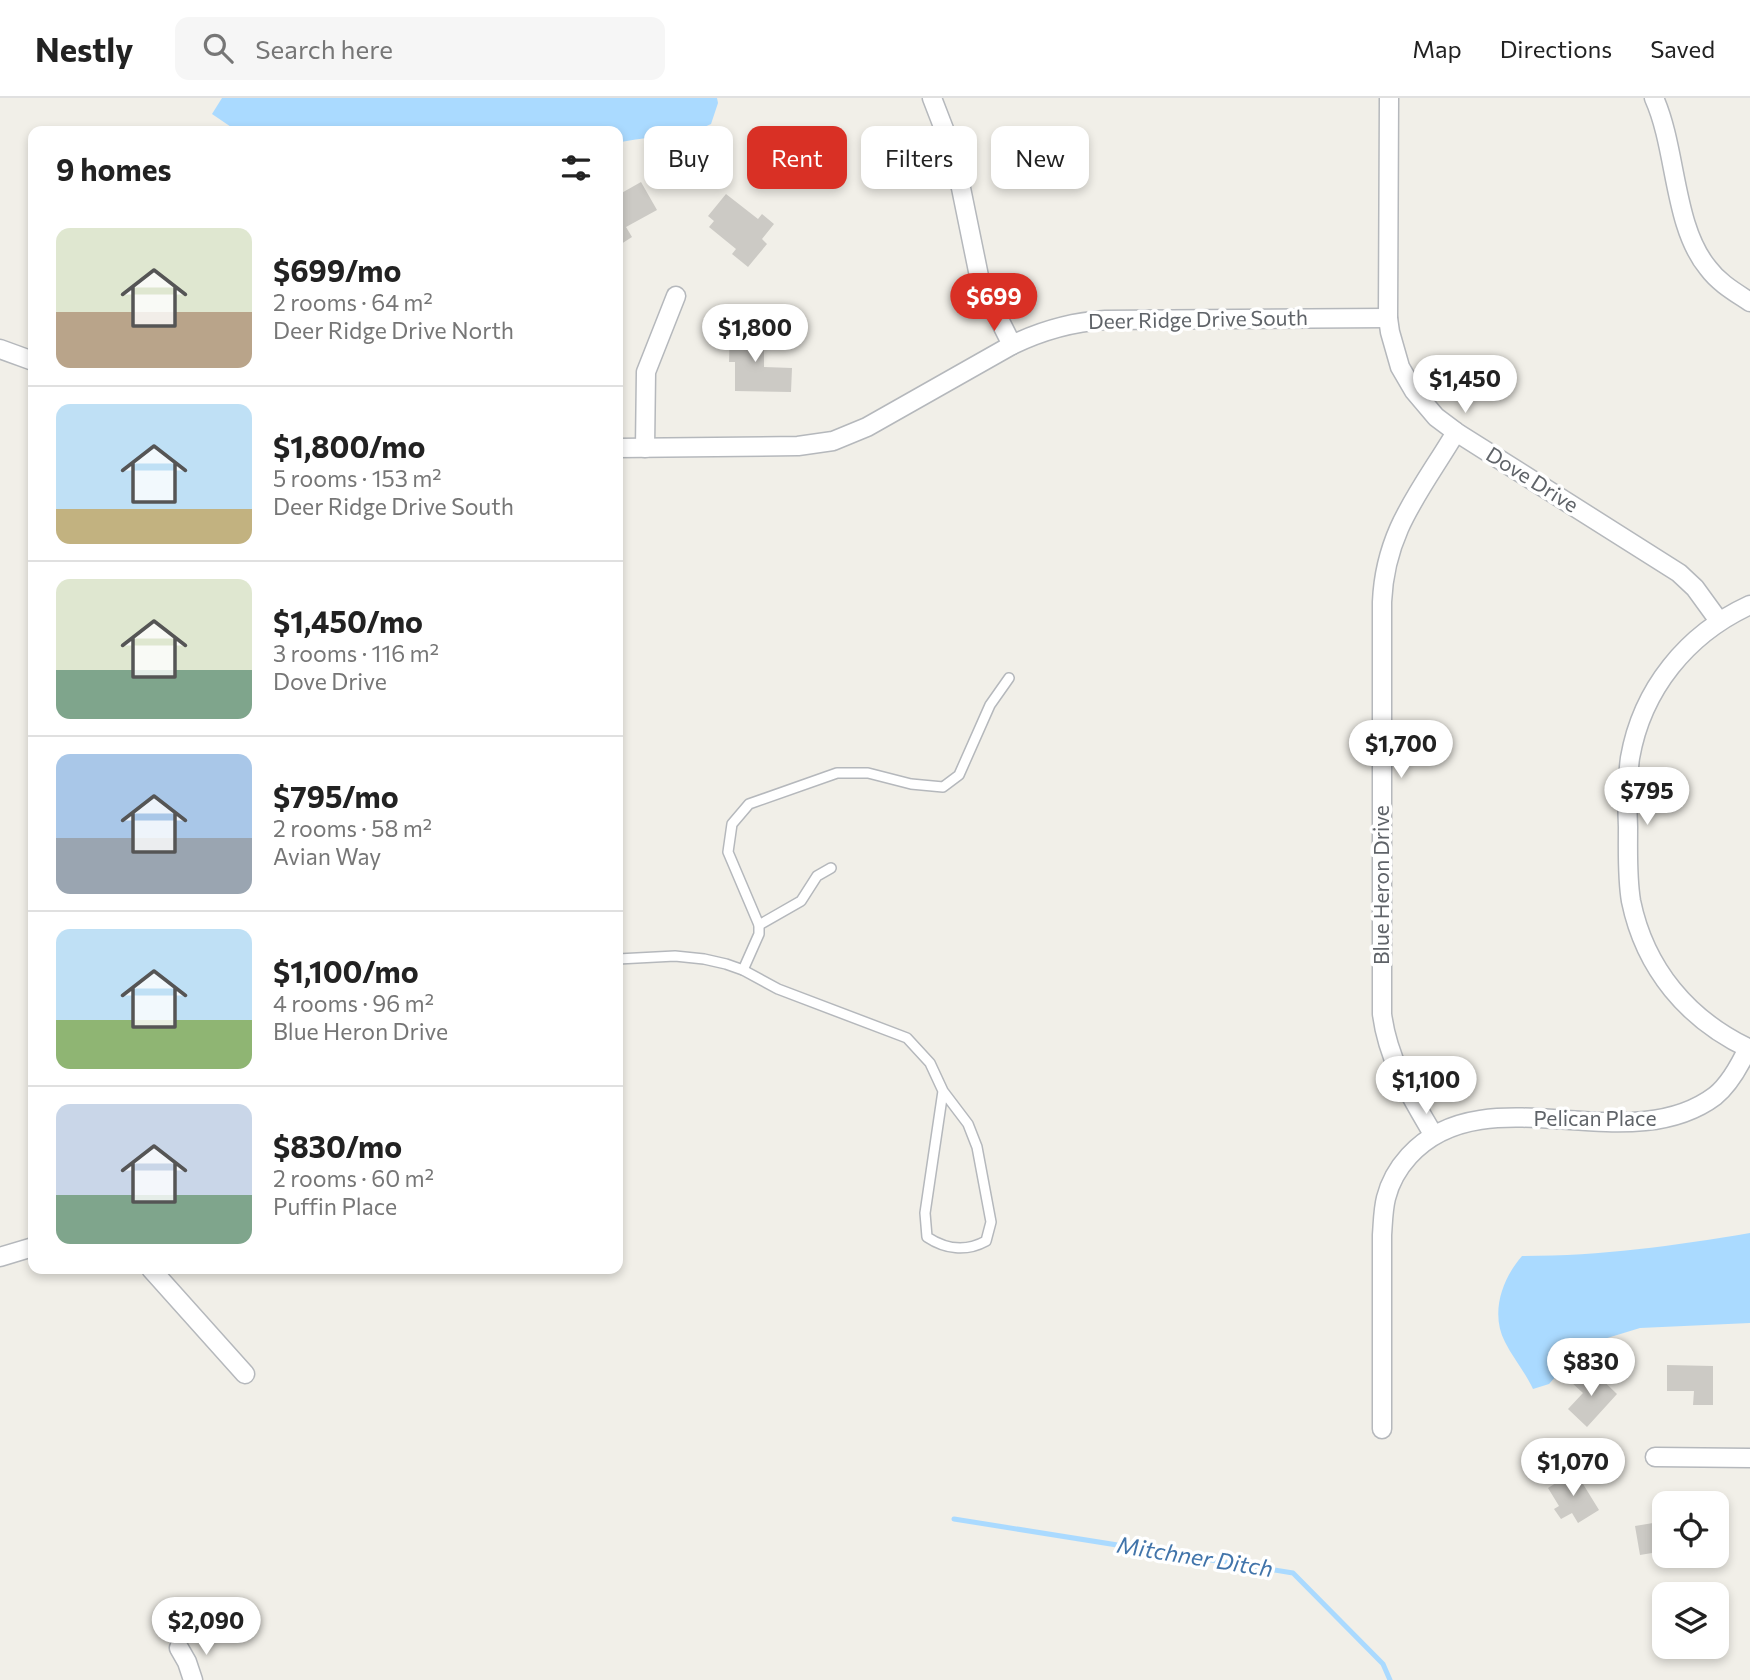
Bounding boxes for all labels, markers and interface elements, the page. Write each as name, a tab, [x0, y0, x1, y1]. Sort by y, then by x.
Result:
search box	[175, 17, 665, 80]
text: Nestly	[35, 28, 133, 69]
icon: search	[199, 29, 237, 67]
text: Search here	[255, 33, 393, 64]
text: Map	[1412, 34, 1462, 63]
text: Directions	[1500, 34, 1612, 63]
text: Saved	[1650, 34, 1715, 63]
chip: Buy	[644, 126, 733, 189]
chip: Rent	[747, 126, 847, 189]
chip: Filters	[861, 126, 977, 189]
chip: New	[991, 126, 1089, 189]
icon: filters	[557, 149, 595, 187]
text: 9 homes	[56, 150, 171, 187]
text: $699/mo	[273, 251, 401, 288]
icon: home	[112, 256, 196, 340]
pin: $699	[953, 274, 1035, 333]
text: $699	[966, 282, 1022, 310]
text: 2 rooms · 64 m²	[273, 288, 433, 316]
pin: $1,800	[698, 304, 812, 364]
street label: Deer Ridge Drive South	[1088, 304, 1308, 333]
text: $1,800	[718, 313, 792, 341]
text: Deer Ridge Drive North	[273, 316, 514, 344]
pin: $1,450	[1408, 356, 1522, 415]
text: $1,450	[1429, 364, 1501, 392]
text: $1,800/mo	[273, 427, 425, 464]
icon: home	[112, 432, 196, 516]
street label: Dove Drive	[1482, 441, 1583, 517]
text: 5 rooms · 153 m²	[273, 464, 442, 492]
text: Deer Ridge Drive South	[273, 492, 514, 520]
text: $1,450/mo	[273, 602, 423, 639]
icon: home	[112, 607, 196, 691]
text: 3 rooms · 116 m²	[273, 639, 439, 667]
text: Dove Drive	[273, 667, 387, 695]
pin: $1,700	[1344, 720, 1458, 780]
text: $1,700	[1365, 729, 1437, 757]
pin: $795	[1606, 768, 1688, 827]
text: $795	[1620, 776, 1674, 804]
text: $795/mo	[273, 777, 399, 814]
icon: home	[112, 782, 196, 866]
street label: Blue Heron Drive	[1368, 805, 1393, 965]
text: 2 rooms · 58 m²	[273, 814, 432, 842]
text: Avian Way	[273, 842, 381, 870]
text: $1,100/mo	[273, 952, 419, 989]
icon: home	[112, 957, 196, 1041]
text: 4 rooms · 96 m²	[273, 989, 434, 1017]
text: Blue Heron Drive	[273, 1017, 448, 1045]
pin: $1,100	[1369, 1056, 1483, 1116]
text: $1,100	[1392, 1065, 1460, 1093]
street label: Pelican Place	[1533, 1105, 1657, 1130]
text: $830/mo	[273, 1127, 402, 1164]
icon: home	[112, 1132, 196, 1216]
text: 2 rooms · 60 m²	[273, 1164, 434, 1192]
text: Puffin Place	[273, 1192, 397, 1220]
pin: $830	[1550, 1338, 1632, 1398]
text: $830	[1563, 1347, 1619, 1375]
pin: $1,070	[1516, 1438, 1630, 1498]
text: $1,070	[1537, 1447, 1609, 1475]
map controls	[1652, 1491, 1729, 1659]
button: locate	[1652, 1491, 1729, 1568]
water label: Mitchner Ditch	[1115, 1530, 1275, 1582]
button: layers	[1652, 1582, 1729, 1659]
pin: $2,090	[149, 1598, 263, 1657]
text: $2,090	[168, 1606, 244, 1634]

